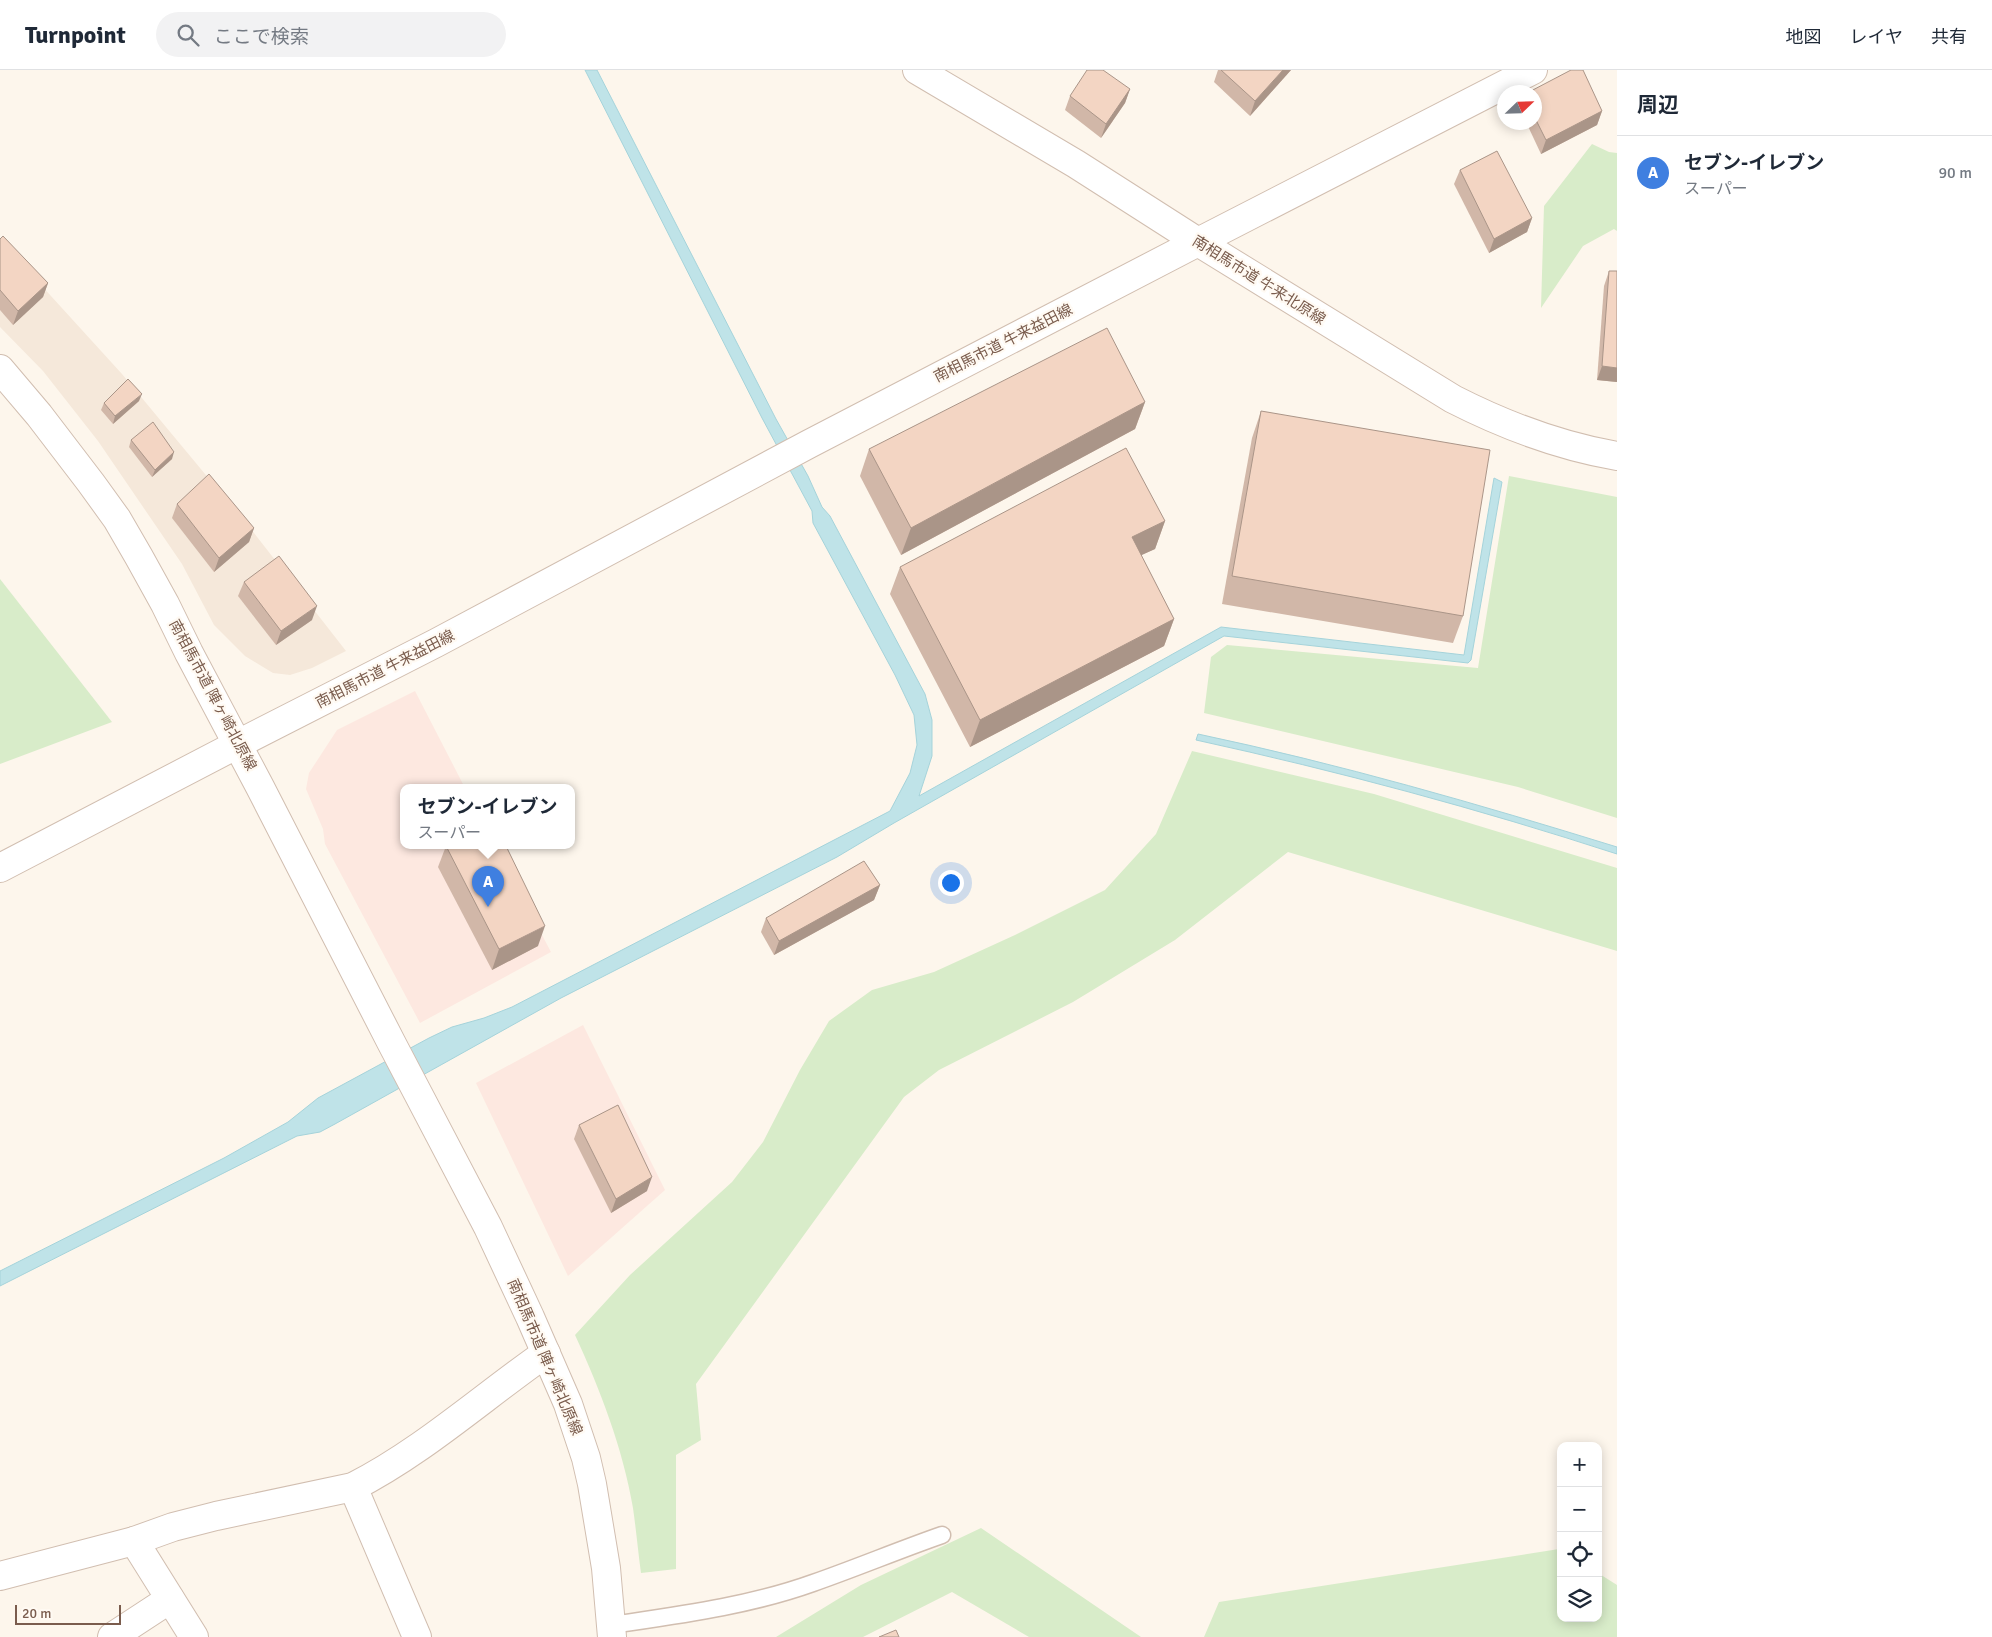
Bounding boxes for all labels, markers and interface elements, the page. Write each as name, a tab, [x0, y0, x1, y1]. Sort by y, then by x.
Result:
search box	[156, 12, 506, 57]
text: Turnpoint	[25, 20, 126, 50]
icon: search	[174, 21, 202, 49]
text: ここで検索	[214, 25, 309, 49]
text: 地図	[1786, 26, 1822, 48]
text: レイヤ	[1850, 26, 1903, 48]
text: 共有	[1931, 26, 1967, 48]
north arrow	[1497, 85, 1542, 130]
text: 周辺	[1637, 92, 1679, 118]
text: セブン-イレブン	[1684, 151, 1824, 175]
text: A	[1648, 163, 1658, 183]
text: 90 m	[1938, 163, 1972, 183]
text: スーパー	[1684, 179, 1748, 199]
street label: 南相馬市道 牛来北原線	[1189, 232, 1329, 328]
street label: 南相馬市道 牛来益田線	[931, 300, 1075, 386]
street label: 南相馬市道 陣ヶ崎北原線	[166, 616, 260, 774]
street label: 南相馬市道 牛来益田線	[313, 626, 457, 712]
popup	[400, 784, 575, 849]
text: セブン-イレブン	[417, 795, 558, 819]
text: スーパー	[417, 823, 481, 843]
pin: A	[472, 866, 504, 907]
your location	[938, 870, 964, 896]
street label: 南相馬市道 陣ヶ崎北原線	[504, 1276, 586, 1438]
map controls	[1557, 1442, 1602, 1622]
button: +	[1557, 1442, 1602, 1487]
button: −	[1557, 1487, 1602, 1532]
button: locate	[1557, 1532, 1602, 1577]
button: layers	[1557, 1577, 1602, 1622]
scale bar	[15, 1602, 121, 1625]
text: 20 m	[22, 1605, 51, 1622]

